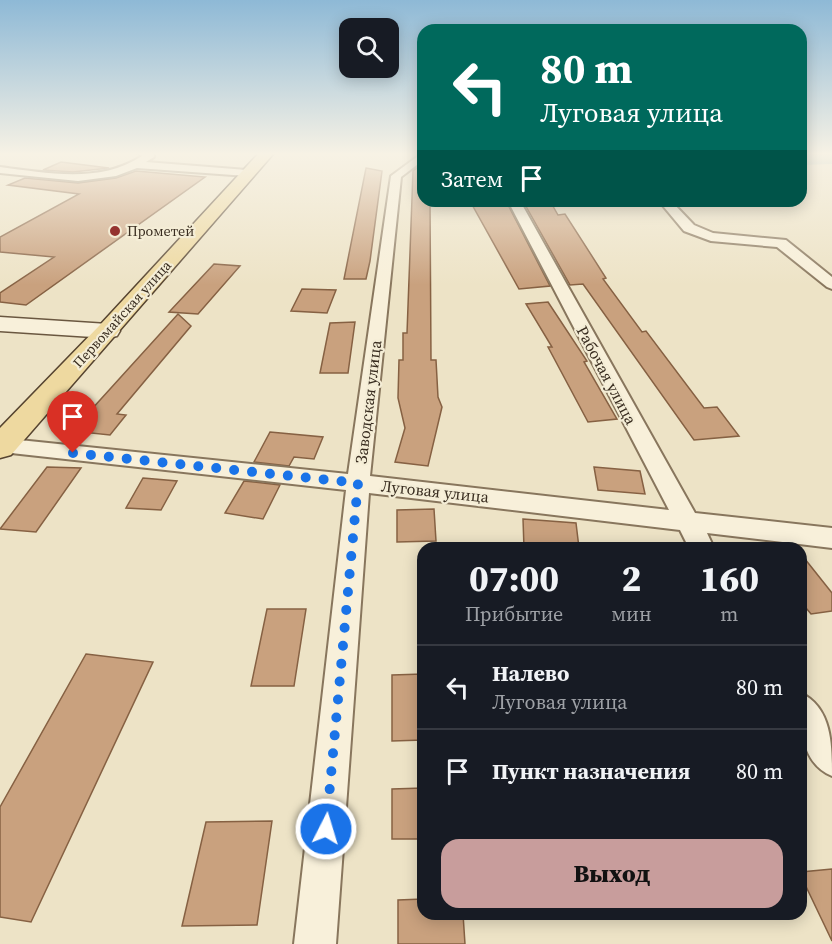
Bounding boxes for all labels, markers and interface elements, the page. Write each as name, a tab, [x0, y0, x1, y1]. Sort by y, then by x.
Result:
map controls	[339, 18, 399, 78]
button: search	[339, 18, 399, 78]
text: 80 m	[540, 39, 633, 97]
icon: left	[441, 48, 519, 126]
text: Луговая улица	[540, 94, 723, 131]
icon: arrive	[515, 162, 548, 195]
text: Затем	[441, 164, 503, 194]
place label: Прометей	[127, 221, 194, 241]
marker: Прометей	[108, 224, 122, 238]
street label: Первомайская улица	[68, 255, 176, 372]
street label: Рабочая улица	[572, 322, 643, 429]
street label: Заводская улица	[349, 338, 387, 465]
pin	[47, 391, 98, 453]
icon: arrive	[56, 400, 89, 433]
street label: Луговая улица	[380, 474, 491, 508]
text: 07:00	[469, 554, 559, 603]
text: 2	[622, 554, 641, 603]
text: 160	[700, 554, 759, 603]
text: Прибытие	[465, 600, 563, 628]
text: мин	[611, 600, 652, 628]
text: m	[720, 600, 738, 628]
text: Налево	[492, 658, 569, 688]
icon: left	[441, 671, 474, 704]
text: 80 m	[736, 672, 783, 702]
text: Луговая улица	[492, 688, 628, 716]
icon: arrive	[441, 755, 474, 788]
text: Пункт назначения	[492, 756, 690, 786]
text: 80 m	[736, 756, 783, 786]
position arrow	[294, 797, 358, 861]
button: Выход	[441, 839, 783, 908]

